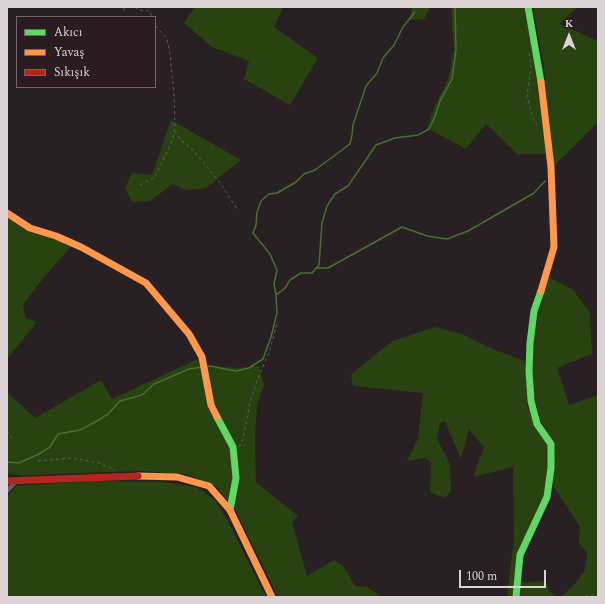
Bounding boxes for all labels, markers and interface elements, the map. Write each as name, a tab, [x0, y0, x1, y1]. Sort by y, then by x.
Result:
text: K	[565, 15, 573, 32]
legend	[16, 16, 156, 88]
north arrow	[549, 16, 589, 56]
text: Akıcı	[54, 23, 83, 42]
text: Yavaş	[54, 43, 84, 62]
text: Sıkışık	[54, 63, 90, 82]
scale bar	[461, 562, 548, 588]
text: 100 m	[466, 567, 497, 586]

